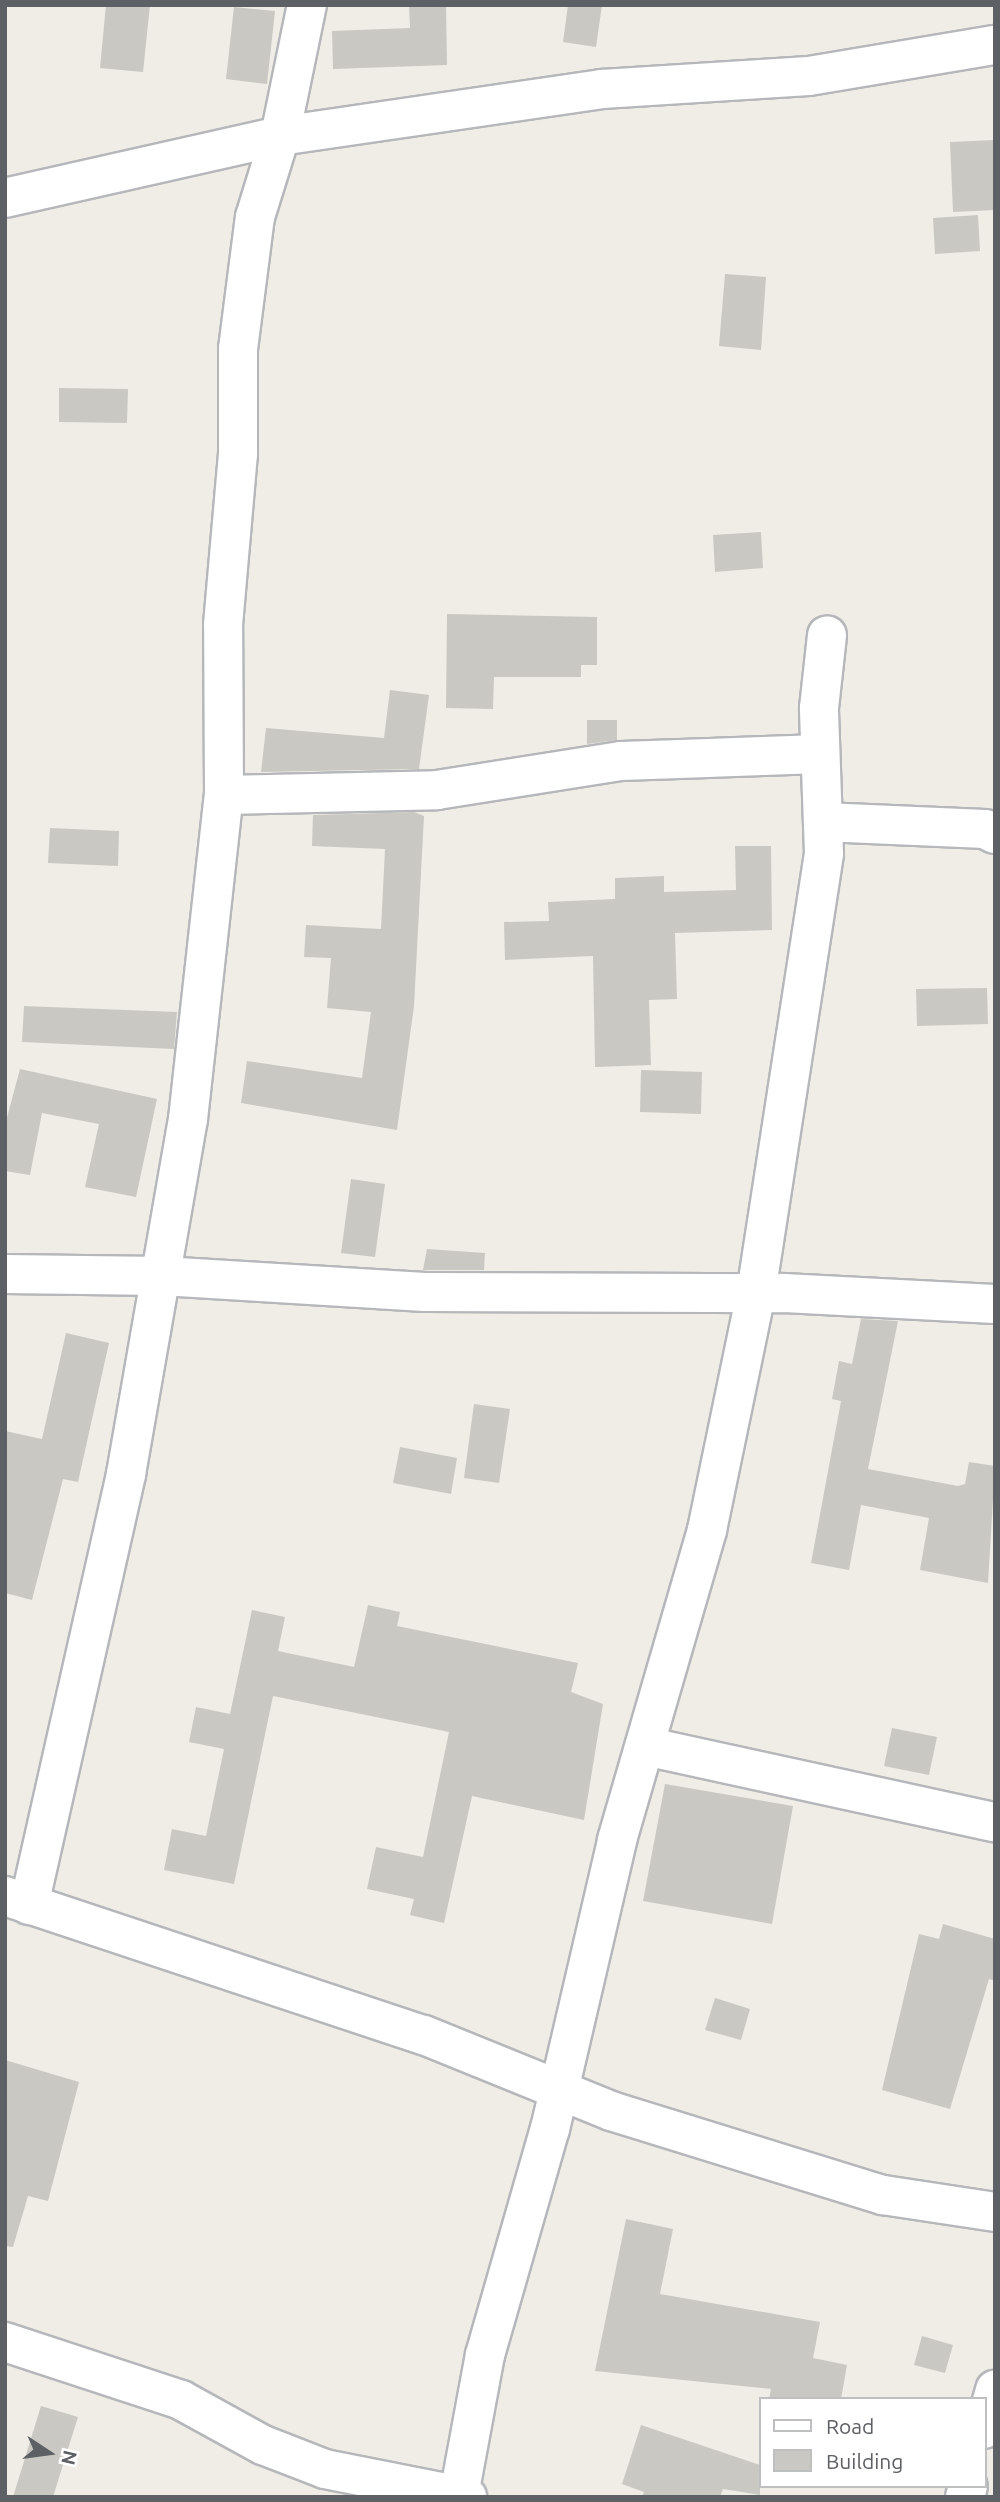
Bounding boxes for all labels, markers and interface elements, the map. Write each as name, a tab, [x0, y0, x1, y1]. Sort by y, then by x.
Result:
legend	[758, 2397, 986, 2488]
text: Road	[826, 2414, 874, 2438]
north arrow	[14, 2418, 84, 2488]
text: N	[57, 2448, 82, 2467]
text: Building	[826, 2449, 903, 2473]

